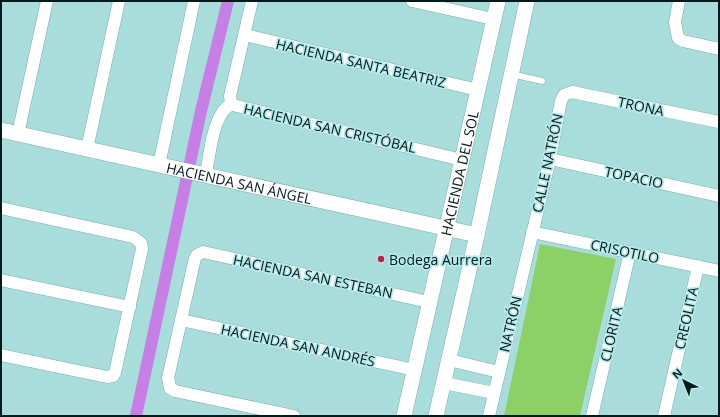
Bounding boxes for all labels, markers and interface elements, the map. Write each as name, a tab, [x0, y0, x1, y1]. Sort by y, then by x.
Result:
street label: HACIENDA SANTA BEATRIZ	[274, 34, 448, 92]
street label: TRONA	[616, 92, 666, 120]
street label: HACIENDA SAN CRISTÓBAL	[242, 99, 418, 157]
street label: HACIENDA DEL SOL	[436, 109, 482, 238]
street label: CALLE NATRÓN	[527, 112, 567, 214]
street label: HACIENDA SAN ÁNGEL	[165, 157, 314, 208]
street label: TOPACIO	[603, 162, 665, 192]
street label: CRISOTILO	[589, 234, 661, 268]
street label: HACIENDA SAN ESTEBAN	[231, 250, 395, 302]
place label: Bodega Aurrera	[389, 250, 492, 269]
marker: Bodega Aurrera	[376, 254, 386, 264]
street label: CREOLITA	[670, 285, 702, 351]
street label: NATRÓN	[494, 294, 526, 354]
street label: CLORITA	[595, 304, 627, 363]
street label: HACIENDA SAN ANDRÉS	[219, 319, 377, 371]
north arrow	[664, 361, 704, 401]
text: N	[668, 365, 685, 382]

